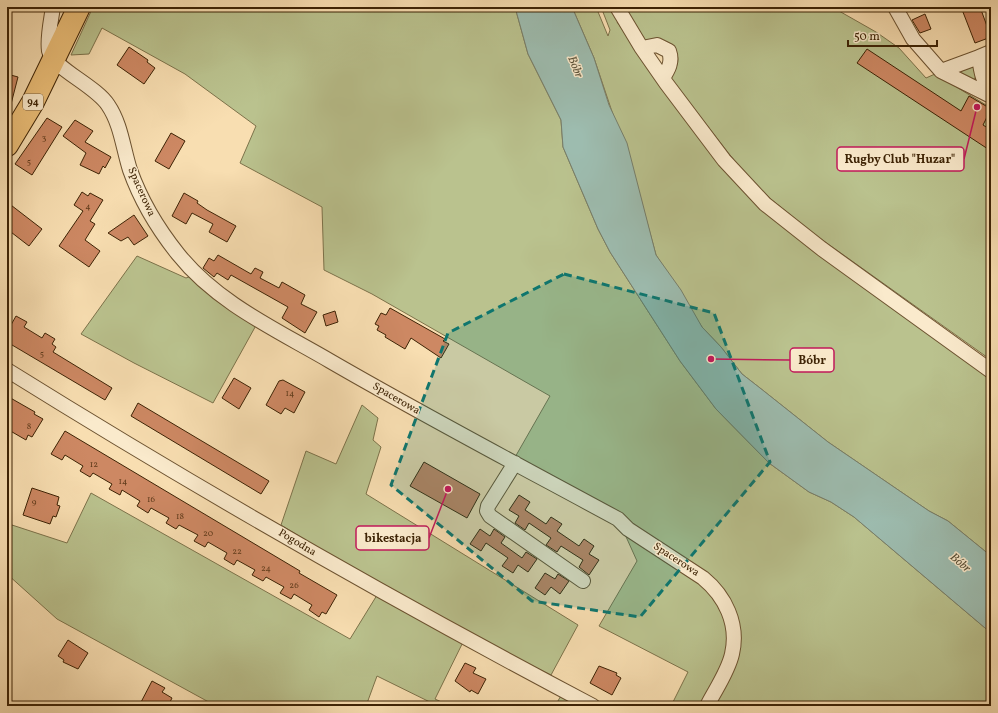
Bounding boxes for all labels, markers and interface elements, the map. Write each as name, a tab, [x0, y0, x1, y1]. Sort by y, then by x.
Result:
scale bar	[848, 22, 937, 48]
text: 50 m	[854, 29, 880, 45]
water label: Bóbr	[563, 54, 587, 81]
road number: 94	[23, 94, 43, 110]
house number: 3	[42, 131, 47, 144]
callout: Rugby Club "Huzar"	[837, 147, 964, 171]
text: Rugby Club "Huzar"	[845, 152, 955, 168]
house number: 5	[27, 155, 31, 168]
street label: Spacerowa	[124, 165, 159, 219]
house number: 4	[85, 200, 91, 213]
house number: 5	[40, 347, 44, 360]
callout: Bóbr	[790, 348, 834, 372]
text: Bóbr	[798, 353, 826, 369]
street label: Spacerowa	[370, 379, 423, 419]
house number: 14	[286, 387, 294, 400]
house number: 8	[27, 420, 32, 433]
house number: 12	[90, 458, 98, 471]
house number: 14	[119, 475, 127, 488]
house number: 16	[147, 493, 155, 506]
house number: 9	[32, 496, 37, 509]
house number: 18	[176, 510, 184, 523]
street label: Pogodna	[275, 526, 319, 560]
callout: bikestacja	[356, 526, 429, 550]
house number: 20	[203, 527, 214, 540]
text: bikestacja	[365, 531, 422, 547]
street label: Spacerowa	[650, 539, 702, 581]
house number: 22	[232, 545, 242, 558]
water label: Bóbr	[946, 550, 974, 577]
house number: 24	[261, 562, 271, 575]
house number: 26	[289, 579, 299, 592]

